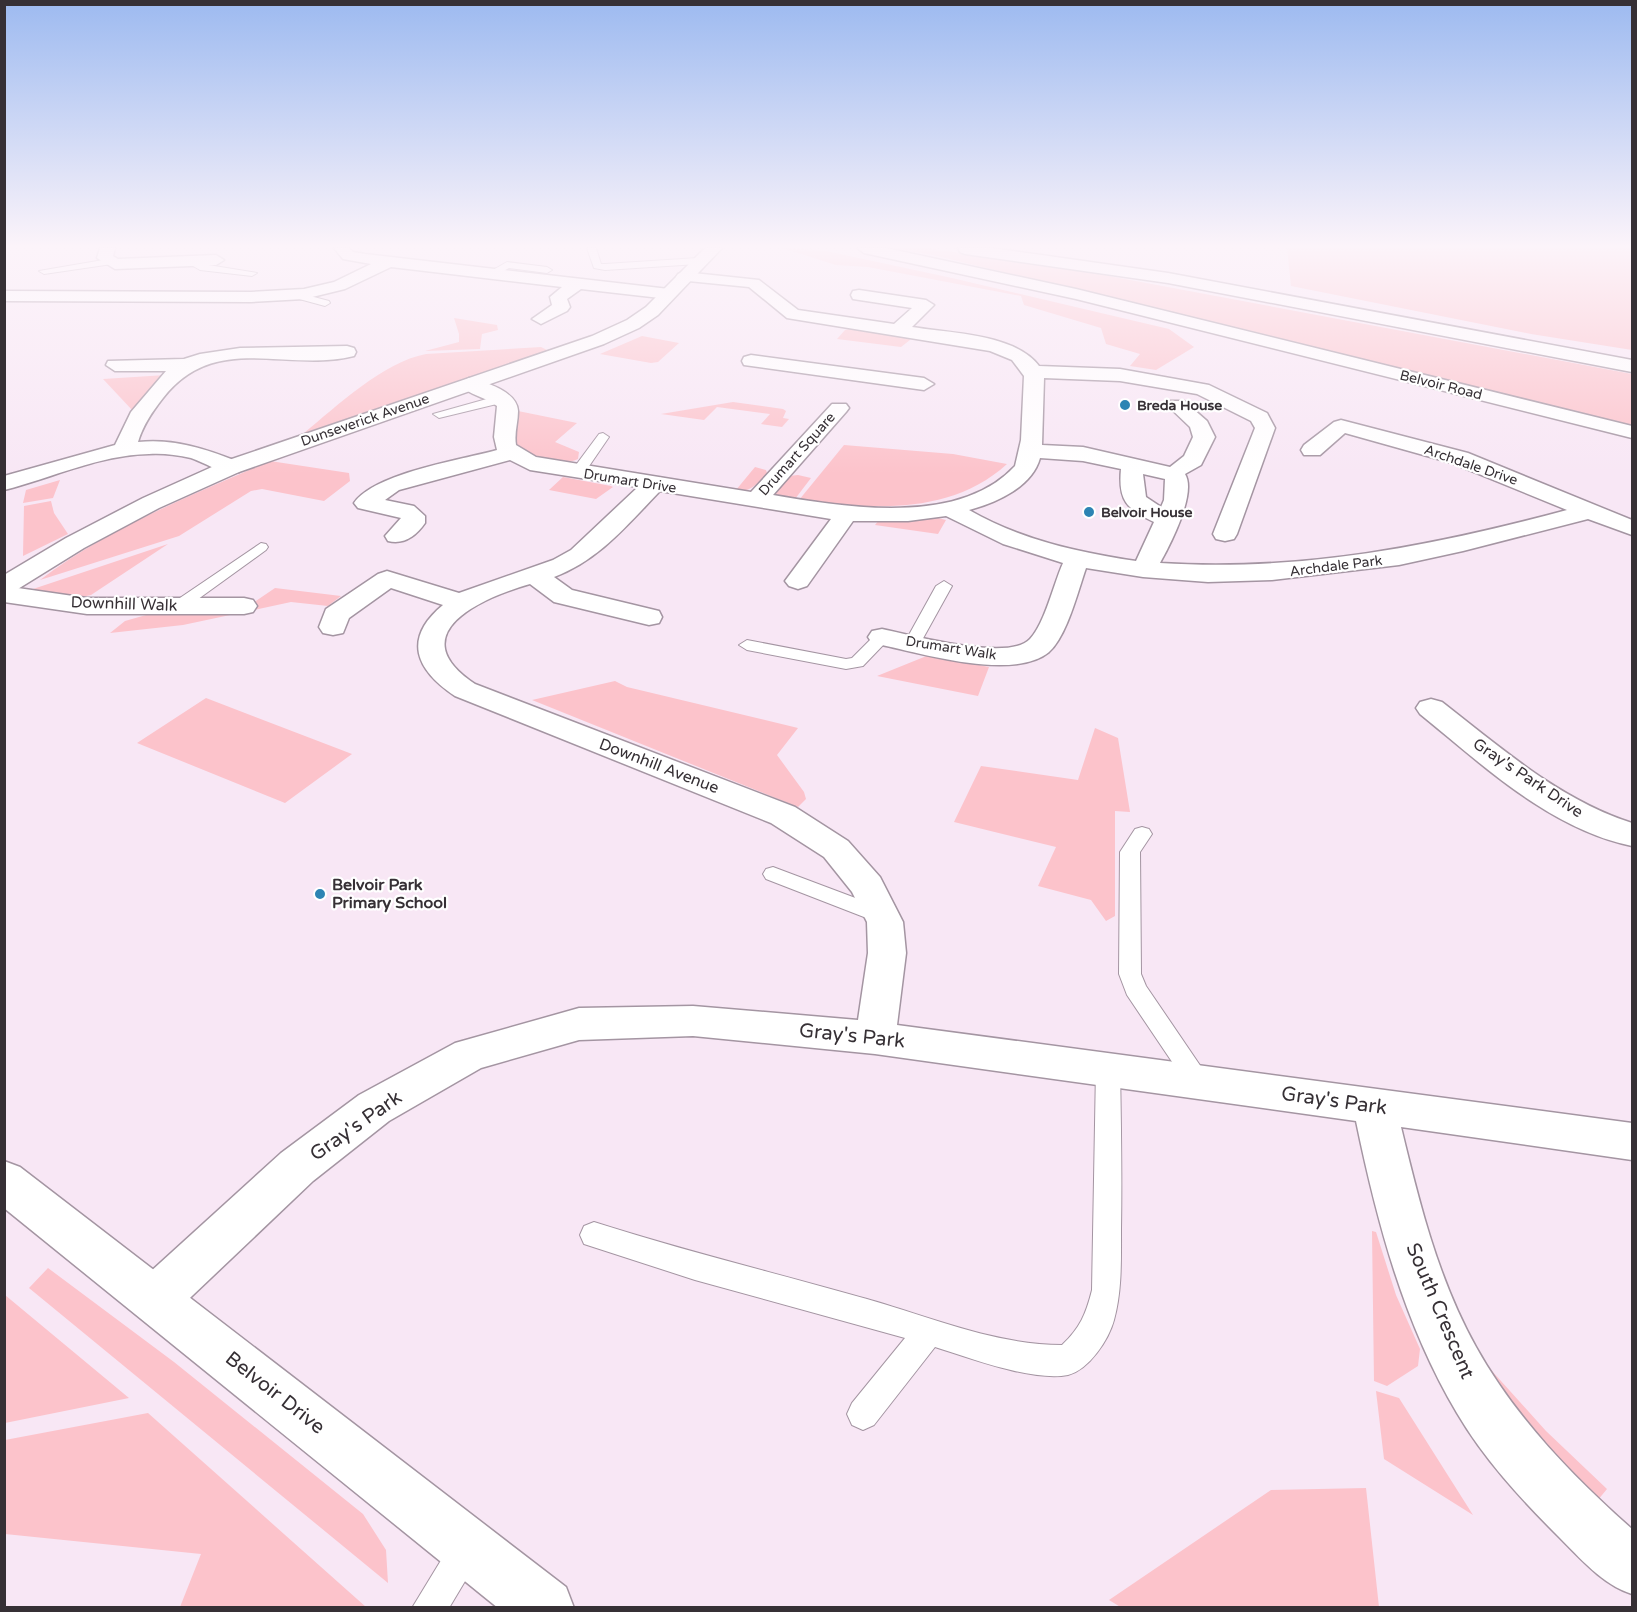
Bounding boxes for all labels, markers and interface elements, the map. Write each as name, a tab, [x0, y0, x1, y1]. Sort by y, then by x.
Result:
street label: Belvoir Road	[1398, 367, 1484, 403]
street label: Dunseverick Avenue	[298, 390, 432, 450]
place label: Breda House	[1137, 397, 1222, 414]
marker: Breda House	[1118, 398, 1132, 412]
street label: Drumart Square	[755, 409, 839, 499]
street label: Archdale Drive	[1422, 441, 1520, 489]
street label: Drumart Drive	[582, 465, 678, 497]
place label: Belvoir House	[1101, 504, 1192, 521]
marker: Belvoir House	[1082, 505, 1096, 519]
street label: Archdale Park	[1289, 552, 1384, 580]
street label: Downhill Walk	[70, 592, 178, 616]
street label: Drumart Walk	[904, 632, 998, 664]
street label: Downhill Avenue	[596, 734, 722, 798]
street label: Gray's Park Drive	[1469, 734, 1587, 822]
place label: Belvoir Park Primary School	[332, 875, 447, 913]
marker: Belvoir Park Primary School	[313, 887, 327, 901]
street label: Gray's Park	[798, 1018, 906, 1054]
street label: Gray's Park	[1280, 1082, 1389, 1120]
street label: Gray's Park	[305, 1086, 407, 1166]
street label: South Crescent	[1401, 1239, 1480, 1383]
street label: Belvoir Drive	[220, 1347, 330, 1439]

